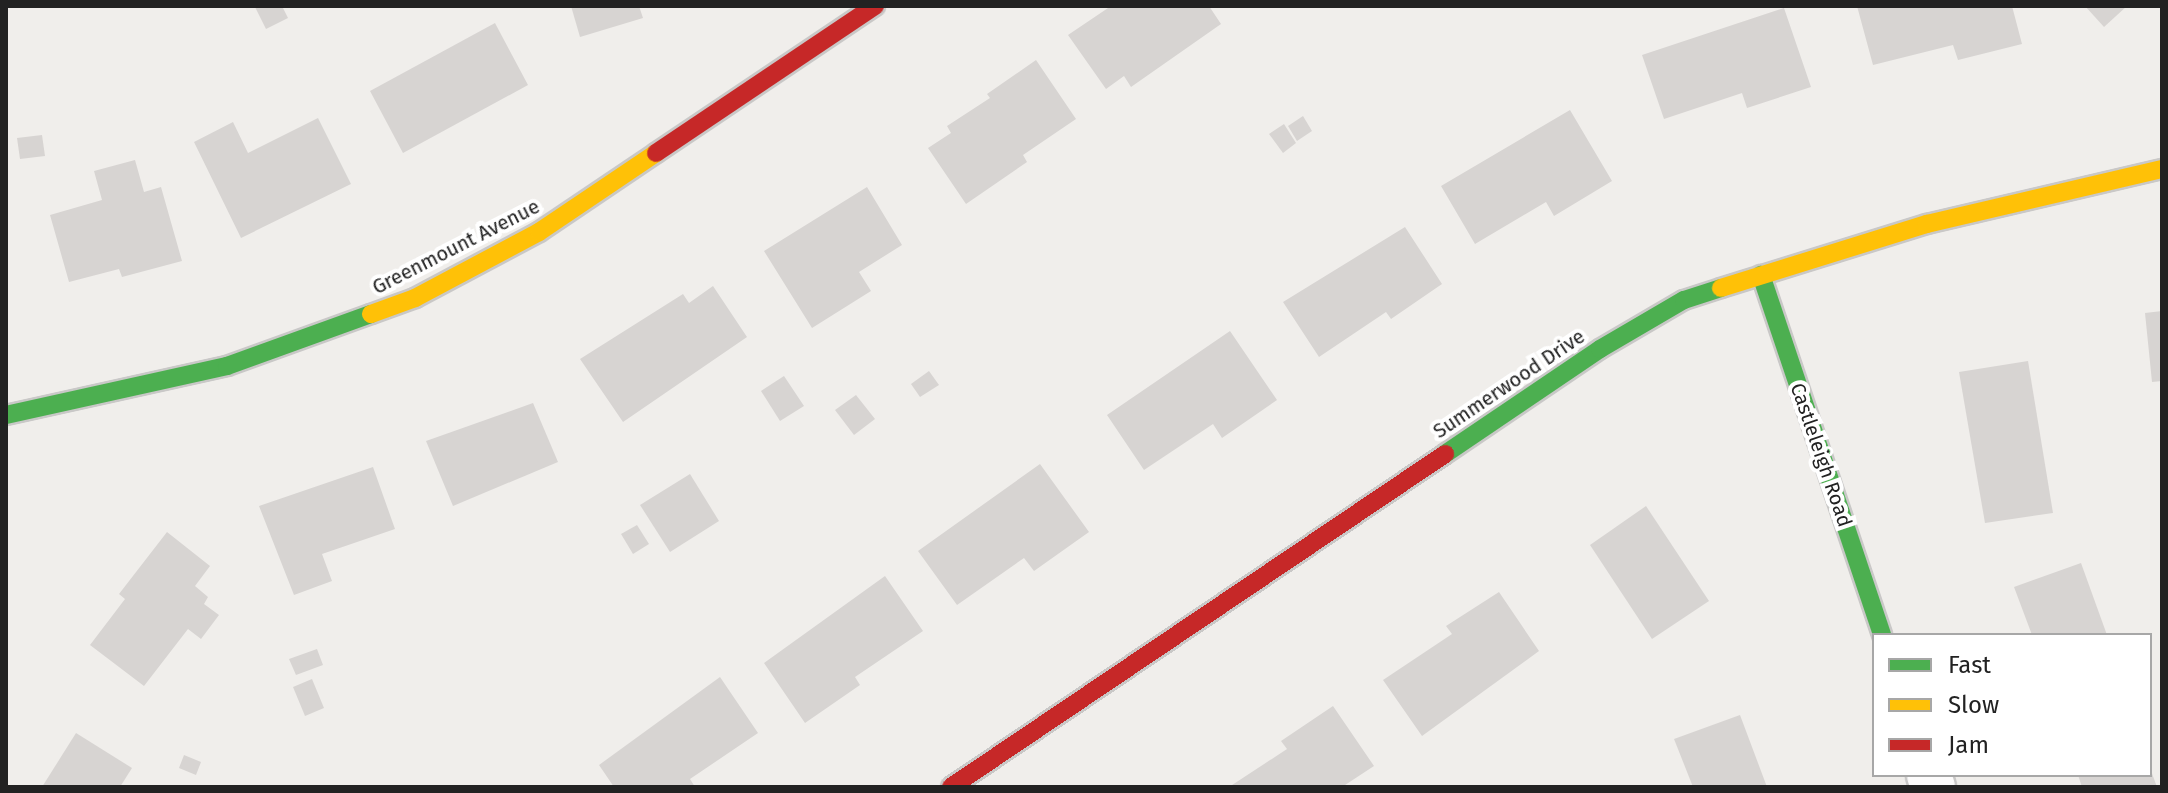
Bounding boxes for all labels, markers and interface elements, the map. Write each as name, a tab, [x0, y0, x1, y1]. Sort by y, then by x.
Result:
street label: Greenmount Avenue	[368, 194, 544, 300]
street label: Summerwood Drive	[1429, 324, 1589, 444]
street label: Castleleigh Road	[1785, 380, 1857, 530]
legend	[1872, 633, 2152, 777]
text: Fast	[1948, 651, 1991, 679]
text: Slow	[1948, 691, 1999, 719]
text: Jam	[1948, 731, 1989, 759]

